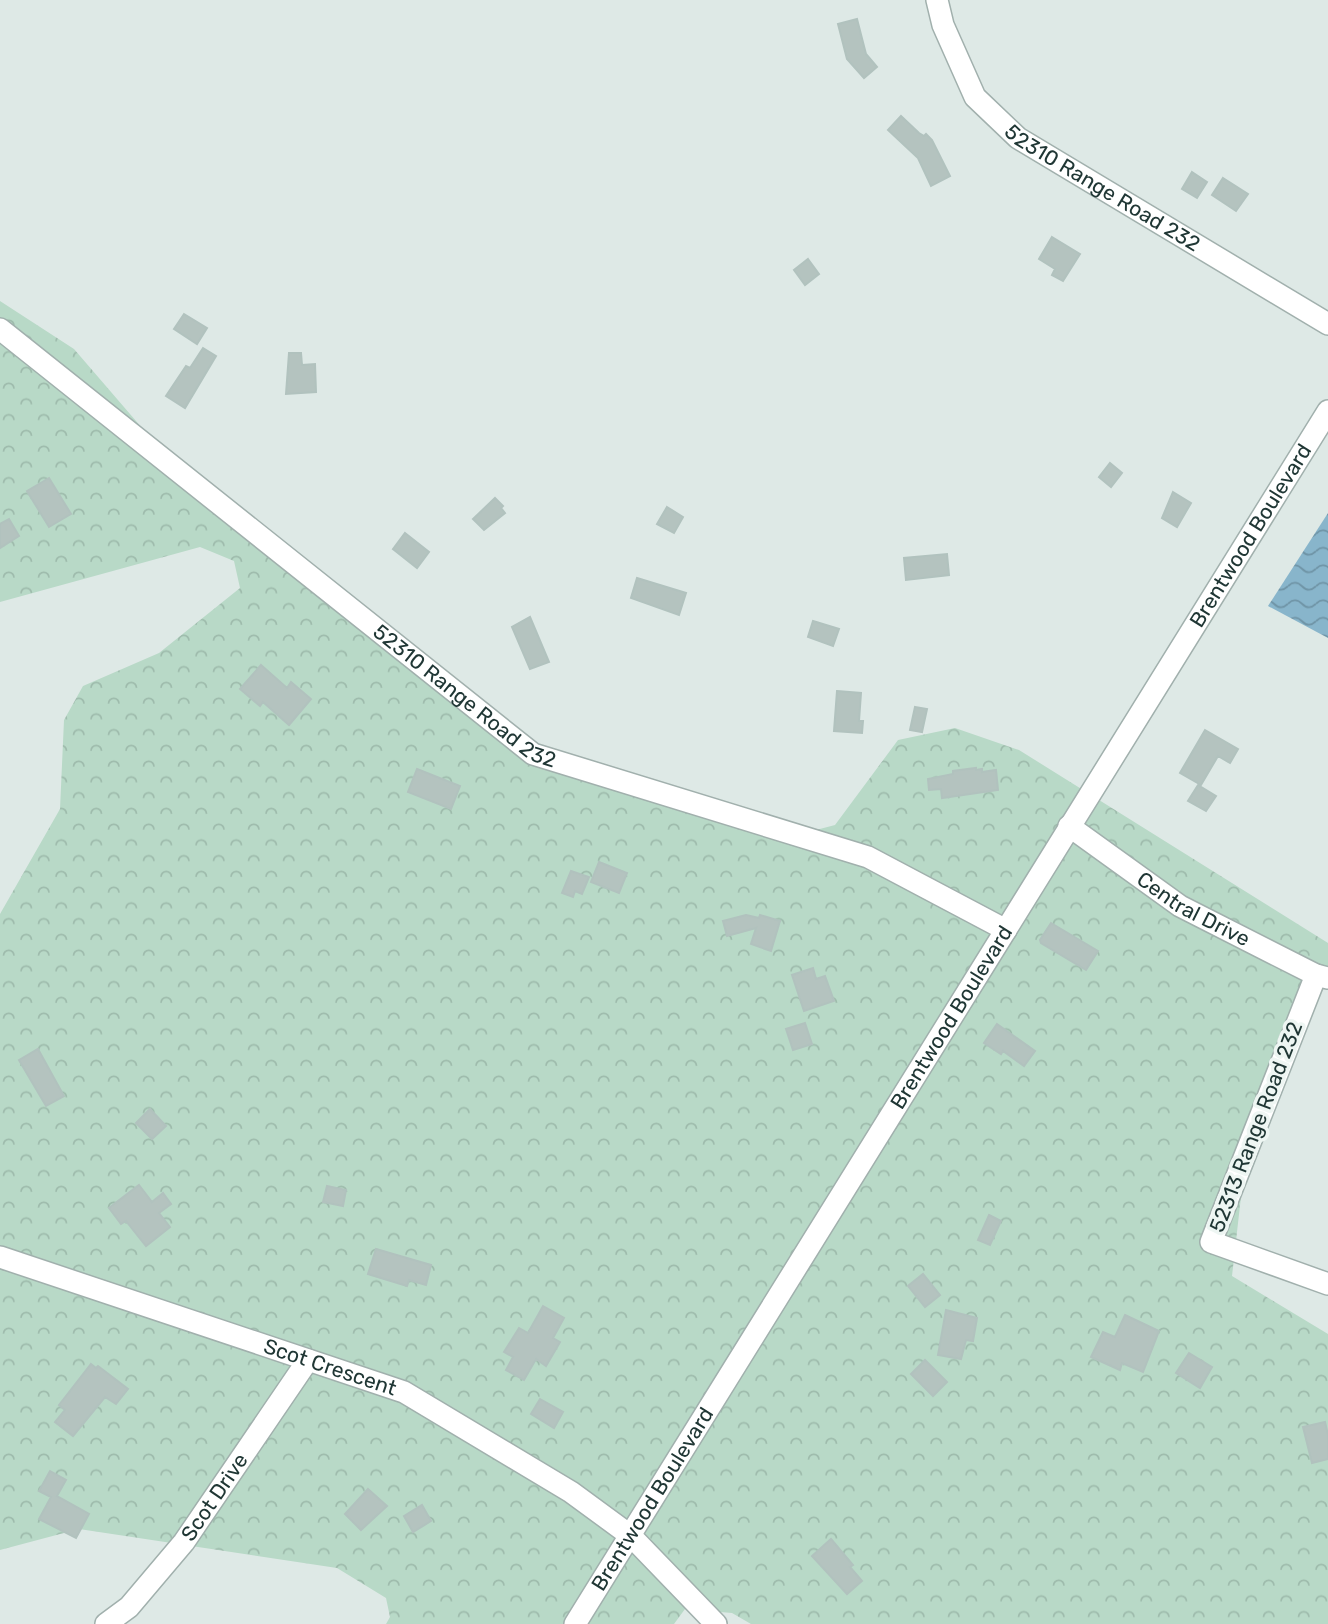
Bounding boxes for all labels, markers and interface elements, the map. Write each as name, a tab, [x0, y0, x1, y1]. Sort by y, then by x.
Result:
street label: 52310 Range Road 232	[1000, 119, 1205, 256]
street label: Brentwood Boulevard	[1184, 439, 1316, 632]
street label: 52310 Range Road 232	[368, 619, 559, 772]
street label: Central Drive	[1132, 866, 1254, 951]
street label: Brentwood Boulevard	[885, 921, 1017, 1113]
street label: 52313 Range Road 232	[1204, 1018, 1307, 1236]
street label: Scot Crescent	[261, 1333, 400, 1401]
street label: Brentwood Boulevard	[586, 1403, 718, 1595]
street label: Scot Drive	[175, 1448, 253, 1545]

